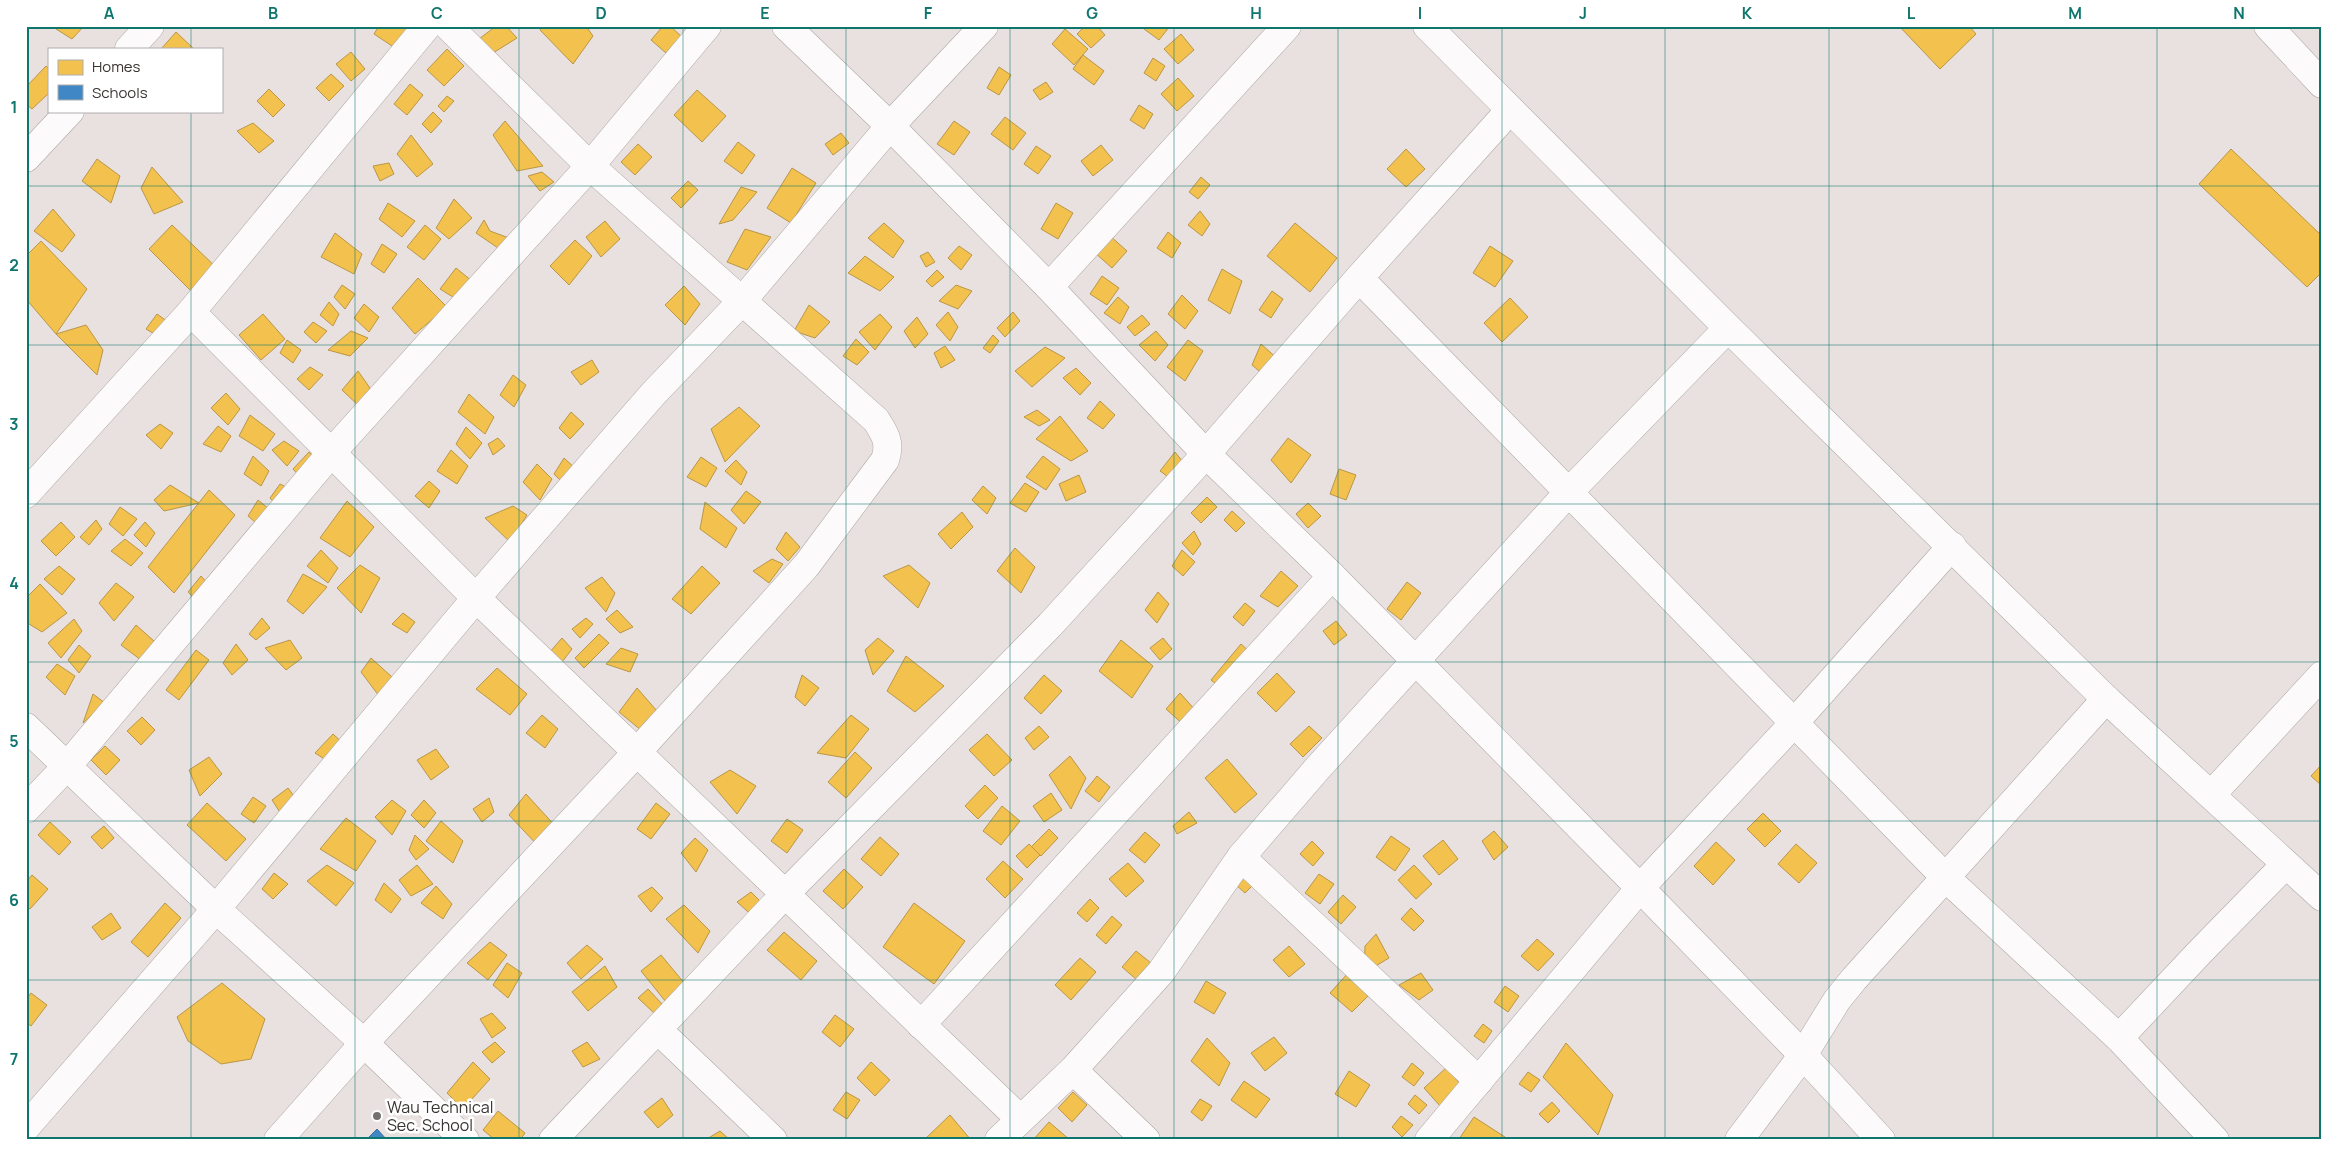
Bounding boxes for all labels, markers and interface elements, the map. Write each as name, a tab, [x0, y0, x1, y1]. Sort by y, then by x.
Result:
text: A	[104, 2, 115, 24]
text: B	[268, 2, 278, 24]
text: C	[431, 2, 443, 24]
text: D	[595, 2, 607, 24]
text: E	[760, 2, 770, 24]
text: F	[924, 2, 933, 24]
text: G	[1086, 2, 1098, 24]
text: H	[1250, 2, 1262, 24]
text: I	[1418, 2, 1422, 24]
text: J	[1579, 2, 1587, 24]
text: K	[1742, 2, 1753, 24]
text: L	[1907, 2, 1916, 24]
text: M	[2068, 2, 2082, 24]
text: N	[2233, 2, 2245, 24]
legend	[48, 48, 222, 112]
text: Homes	[92, 56, 141, 77]
text: Schools	[92, 82, 148, 103]
text: 1	[10, 96, 18, 118]
text: 2	[9, 254, 19, 276]
text: 3	[9, 413, 19, 435]
text: 4	[9, 572, 19, 594]
text: 5	[9, 730, 19, 752]
text: 6	[9, 889, 19, 911]
text: 7	[10, 1048, 18, 1070]
place label: Wau Technical Sec. School	[387, 1096, 493, 1136]
marker: Wau Technical Sec. School	[371, 1110, 383, 1122]

